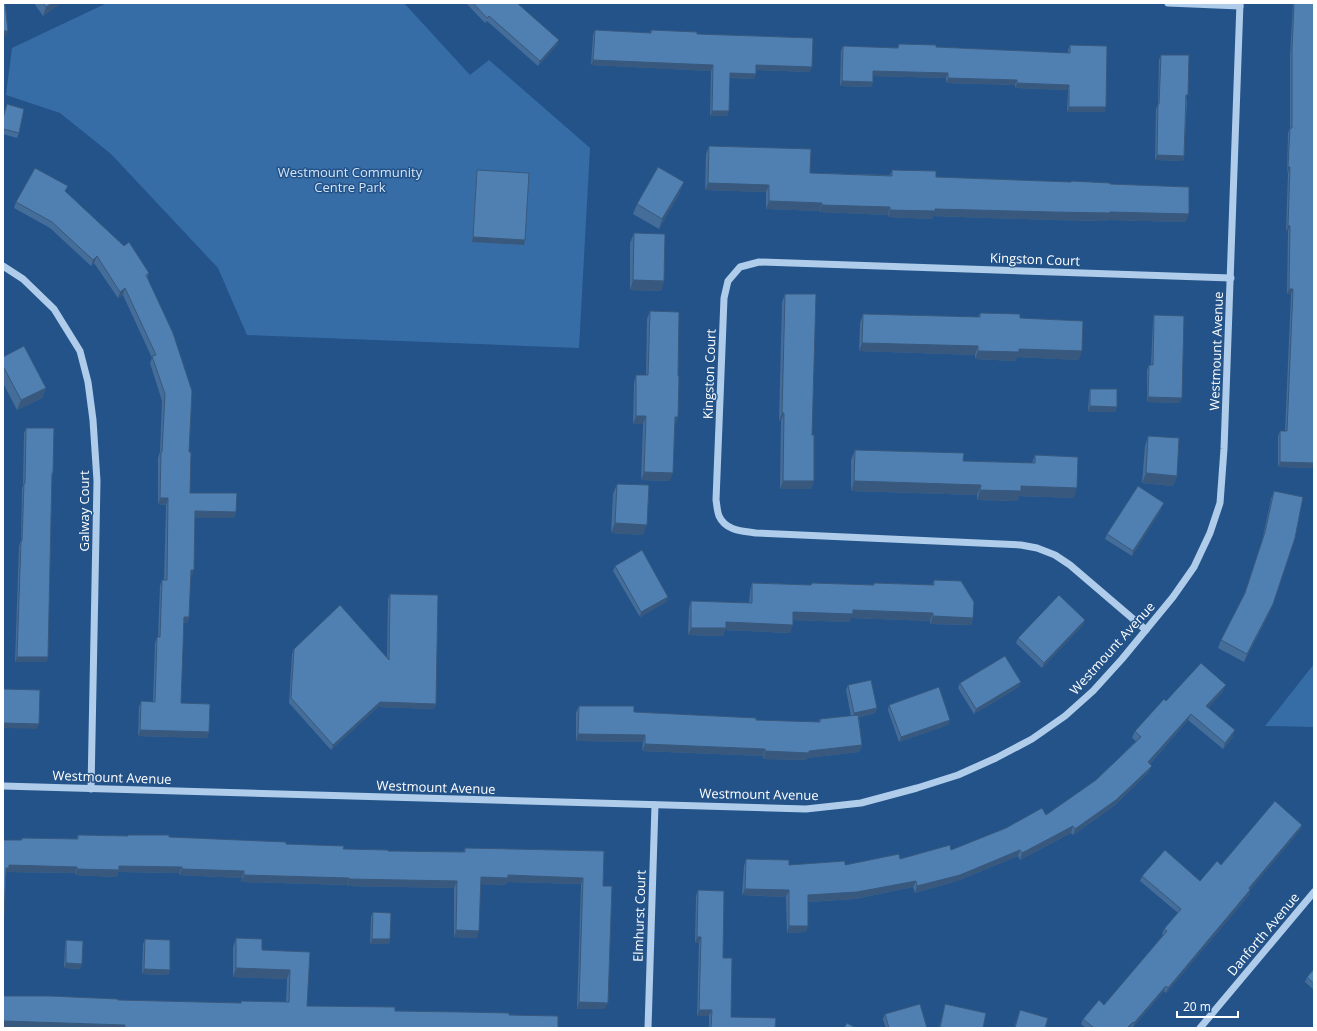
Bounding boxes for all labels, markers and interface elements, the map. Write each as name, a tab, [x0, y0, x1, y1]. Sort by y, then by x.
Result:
park label: Westmount Community Centre Park	[278, 163, 423, 196]
street label: Kingston Court	[990, 248, 1081, 270]
street label: Westmount Avenue	[1205, 291, 1227, 411]
street label: Kingston Court	[698, 328, 720, 419]
street label: Galway Court	[75, 470, 93, 552]
street label: Westmount Avenue	[1065, 598, 1159, 698]
street label: Westmount Avenue	[52, 766, 172, 788]
street label: Westmount Avenue	[376, 776, 496, 798]
street label: Westmount Avenue	[699, 784, 819, 804]
street label: Elmhurst Court	[628, 869, 650, 962]
street label: Danforth Avenue	[1223, 889, 1303, 979]
scale bar	[1177, 993, 1238, 1019]
text: 20 m	[1183, 998, 1211, 1015]

